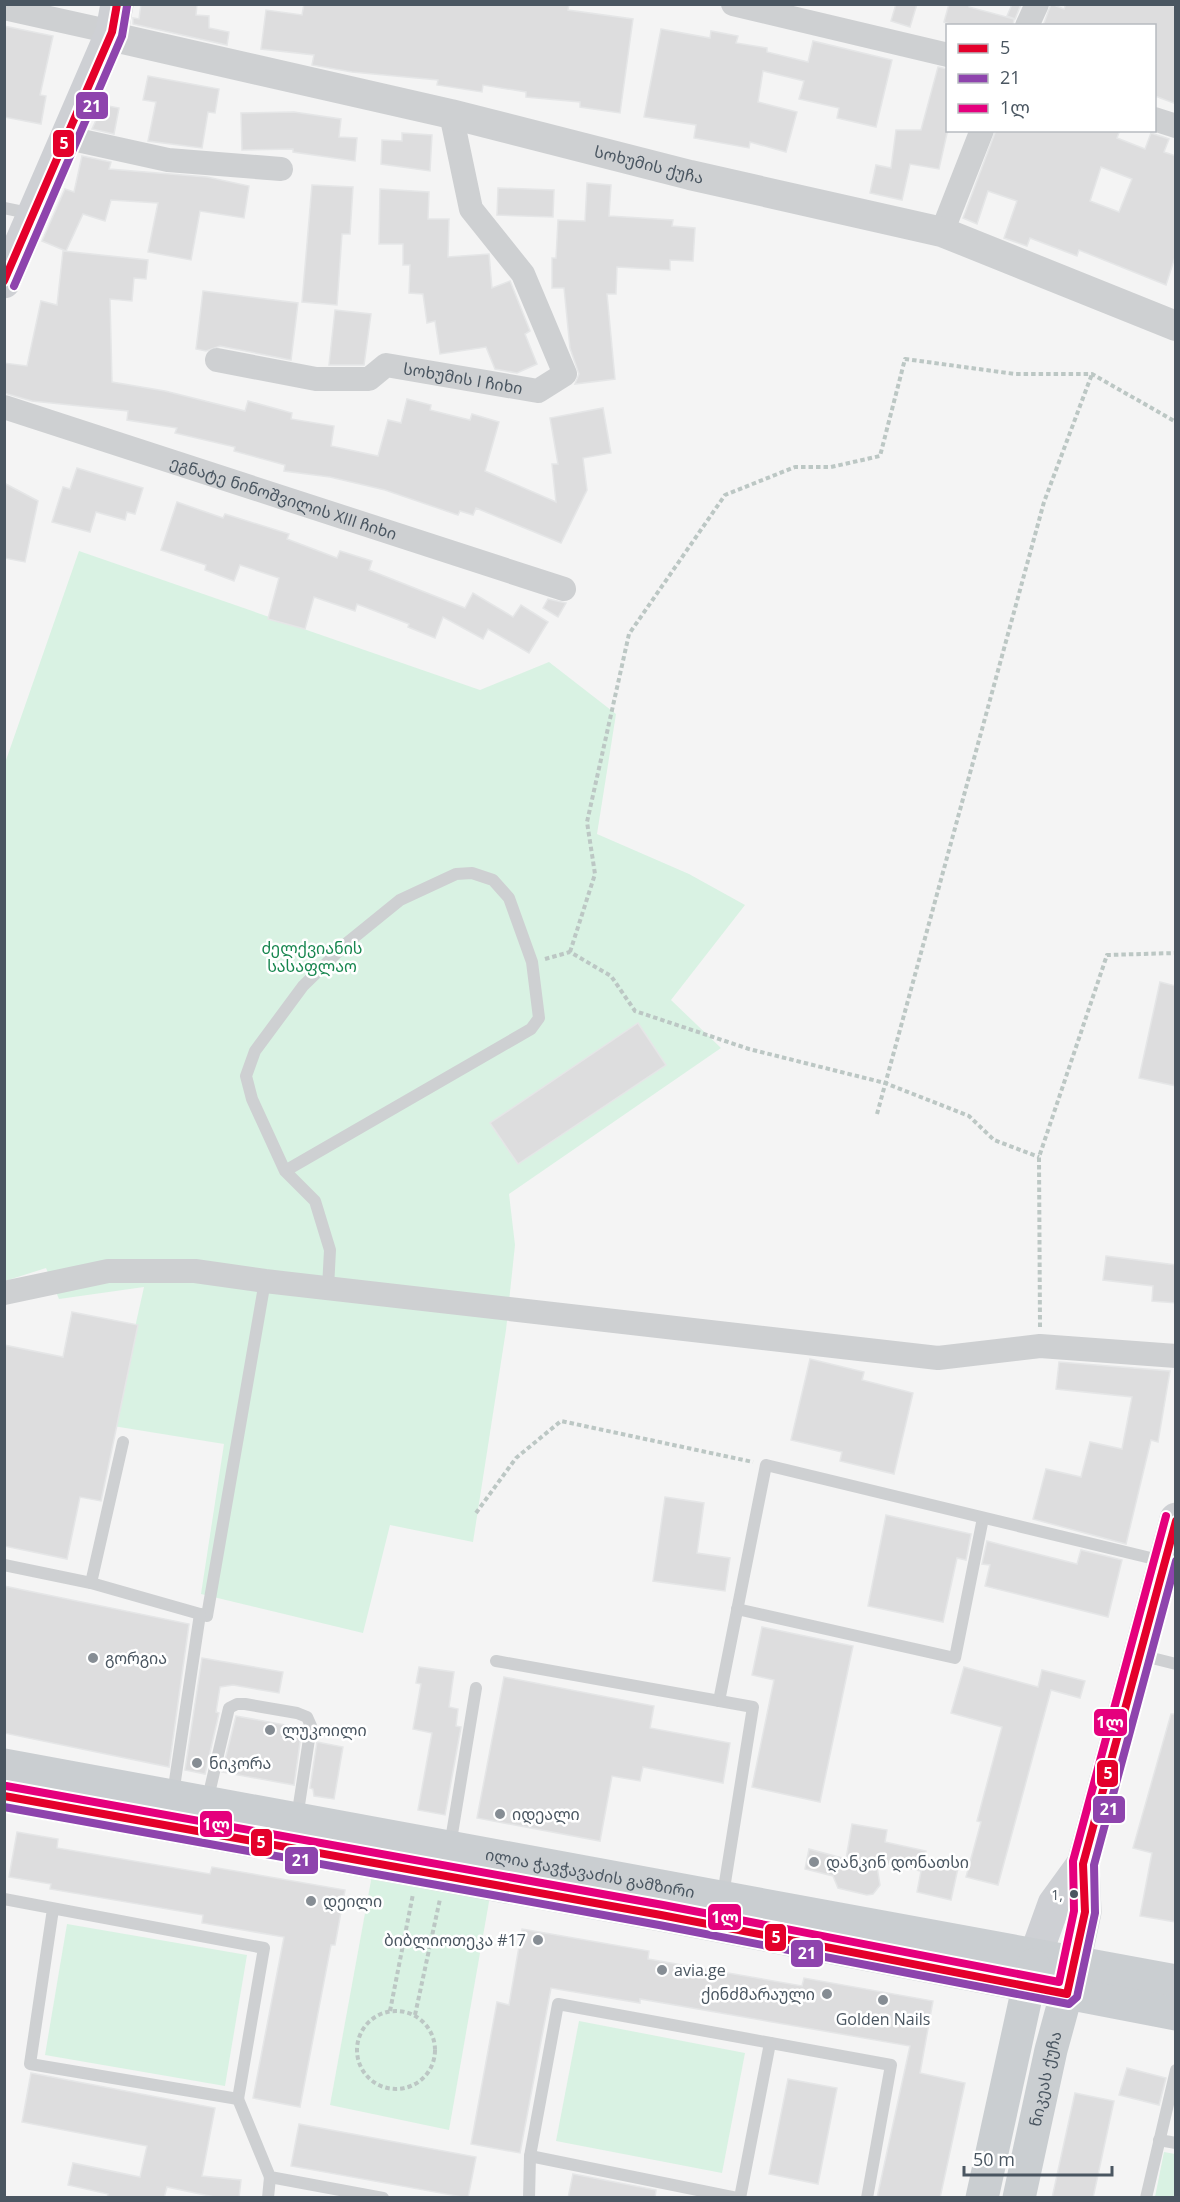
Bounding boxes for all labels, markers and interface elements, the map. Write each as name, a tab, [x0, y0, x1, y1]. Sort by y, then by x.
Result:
legend	[946, 24, 1156, 132]
text: 5	[1000, 35, 1010, 59]
text: 21	[1000, 65, 1021, 89]
line badge: 21	[75, 91, 109, 120]
text: 21	[83, 95, 101, 117]
text: 1ლ	[1000, 95, 1030, 119]
line badge: 5	[52, 129, 75, 158]
text: 5	[59, 132, 69, 154]
street label: სოხუმის ქუჩა	[592, 140, 706, 189]
street label: სოხუმის I ჩიხი	[402, 357, 524, 399]
street label: ეგნატე ნინოშვილის XIII ჩიხი	[167, 451, 400, 545]
park label: ძელქვიანის სასაფლაო	[261, 937, 363, 977]
place label: გორგია	[105, 1647, 167, 1669]
marker: გორგია	[86, 1651, 100, 1665]
line badge: 1ლ	[1093, 1708, 1128, 1737]
text: 1ლ	[1096, 1711, 1124, 1733]
place label: ლუკოილი	[282, 1719, 367, 1741]
marker: ლუკოილი	[263, 1723, 277, 1737]
place label: ნიკორა	[209, 1752, 271, 1774]
marker: ნიკორა	[190, 1756, 204, 1770]
line badge: 5	[1096, 1759, 1119, 1788]
text: 5	[1103, 1762, 1113, 1784]
line badge: 21	[1092, 1795, 1126, 1824]
text: 21	[1100, 1798, 1118, 1820]
place label: იდეალი	[512, 1803, 580, 1825]
marker: იდეალი	[493, 1807, 507, 1821]
line badge: 1ლ	[199, 1810, 233, 1838]
text: 1ლ	[202, 1813, 230, 1835]
line badge: 5	[250, 1828, 273, 1857]
text: 5	[256, 1831, 266, 1853]
street label: ილია ჭავჭავაძის გამზირი	[484, 1843, 697, 1903]
line badge: 21	[284, 1846, 319, 1875]
text: 21	[292, 1849, 310, 1871]
place label: დანკინ დონათსი	[826, 1851, 969, 1873]
marker: დანკინ დონათსი	[807, 1855, 821, 1869]
place label: 1,	[1051, 1885, 1063, 1904]
marker: 1,	[1068, 1888, 1080, 1900]
place label: დეილი	[323, 1890, 382, 1912]
marker: დეილი	[304, 1894, 318, 1908]
line badge: 1ლ	[707, 1903, 742, 1931]
text: 1ლ	[711, 1906, 739, 1928]
line badge: 5	[764, 1923, 787, 1952]
text: 5	[771, 1926, 781, 1948]
place label: ბიბლიოთეკა #17	[384, 1929, 526, 1951]
marker: ბიბლიოთეკა #17	[531, 1933, 545, 1947]
line badge: 21	[790, 1939, 824, 1968]
text: 21	[798, 1942, 816, 1964]
place label: avia.ge	[674, 1959, 726, 1981]
marker: avia.ge	[655, 1963, 669, 1977]
place label: ქინძმარაული	[701, 1983, 815, 2005]
marker: ქინძმარაული	[820, 1987, 834, 2001]
marker: Golden Nails	[876, 1993, 890, 2007]
place label: Golden Nails	[836, 2008, 930, 2030]
street label: ნიკეას ქუჩა	[1024, 2029, 1067, 2129]
scale bar	[964, 2139, 1112, 2177]
text: 50 m	[973, 2147, 1015, 2171]

